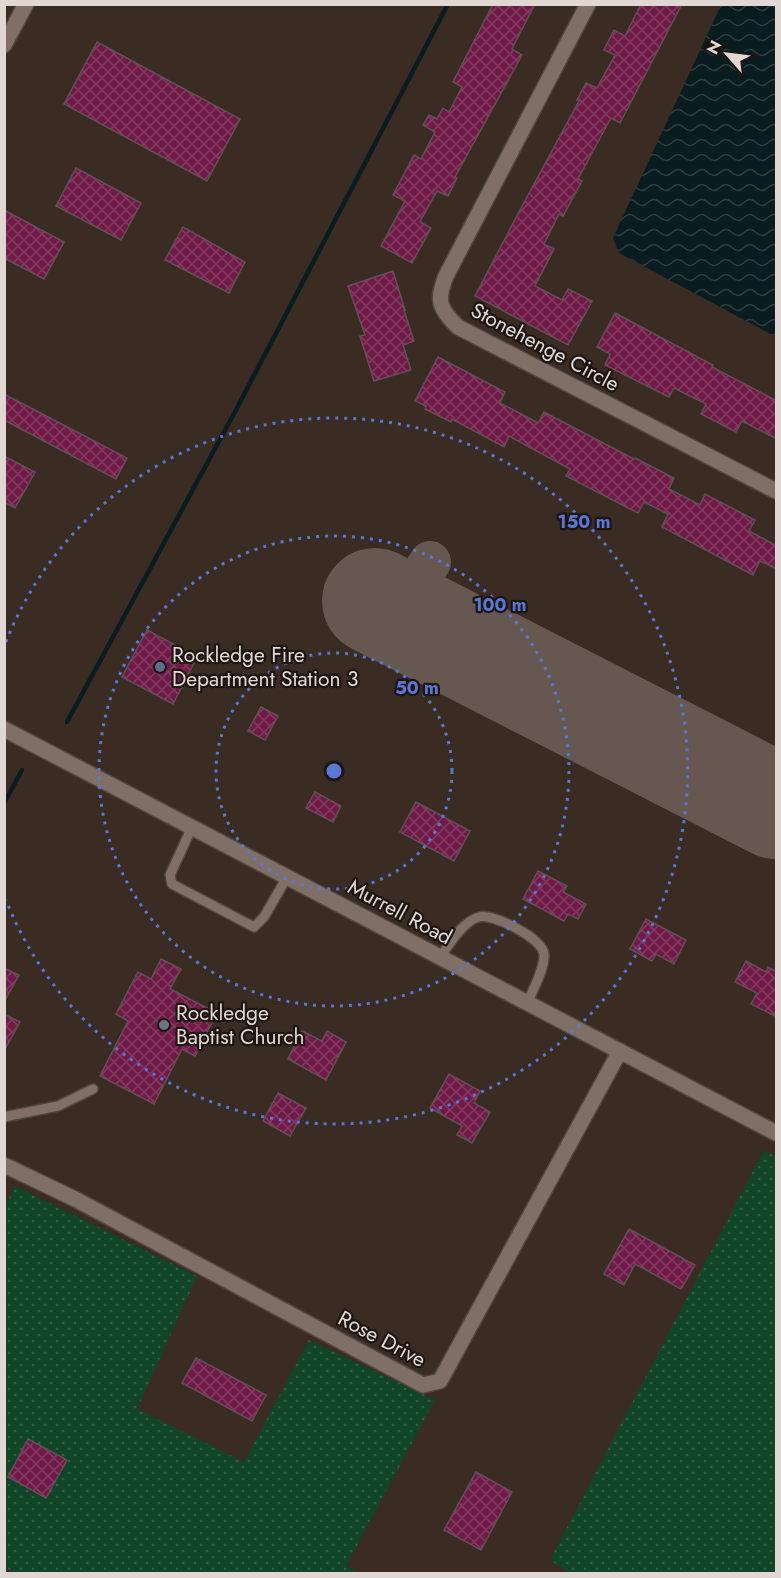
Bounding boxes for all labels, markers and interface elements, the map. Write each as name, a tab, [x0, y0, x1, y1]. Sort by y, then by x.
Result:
north arrow	[697, 24, 757, 84]
text: N	[701, 36, 727, 58]
street label: Stonehenge Circle	[465, 295, 625, 399]
text: 150 m	[558, 509, 610, 535]
text: 100 m	[473, 592, 527, 618]
place label: Rockledge Fire Department Station 3	[172, 640, 358, 694]
marker: Rockledge Fire Department Station 3	[153, 660, 167, 674]
text: 50 m	[395, 675, 439, 701]
centre of rings	[324, 761, 344, 781]
street label: Murrell Road	[343, 872, 457, 952]
place label: Rockledge Baptist Church	[176, 998, 304, 1052]
marker: Rockledge Baptist Church	[157, 1018, 171, 1032]
street label: Rose Drive	[333, 1303, 431, 1375]

